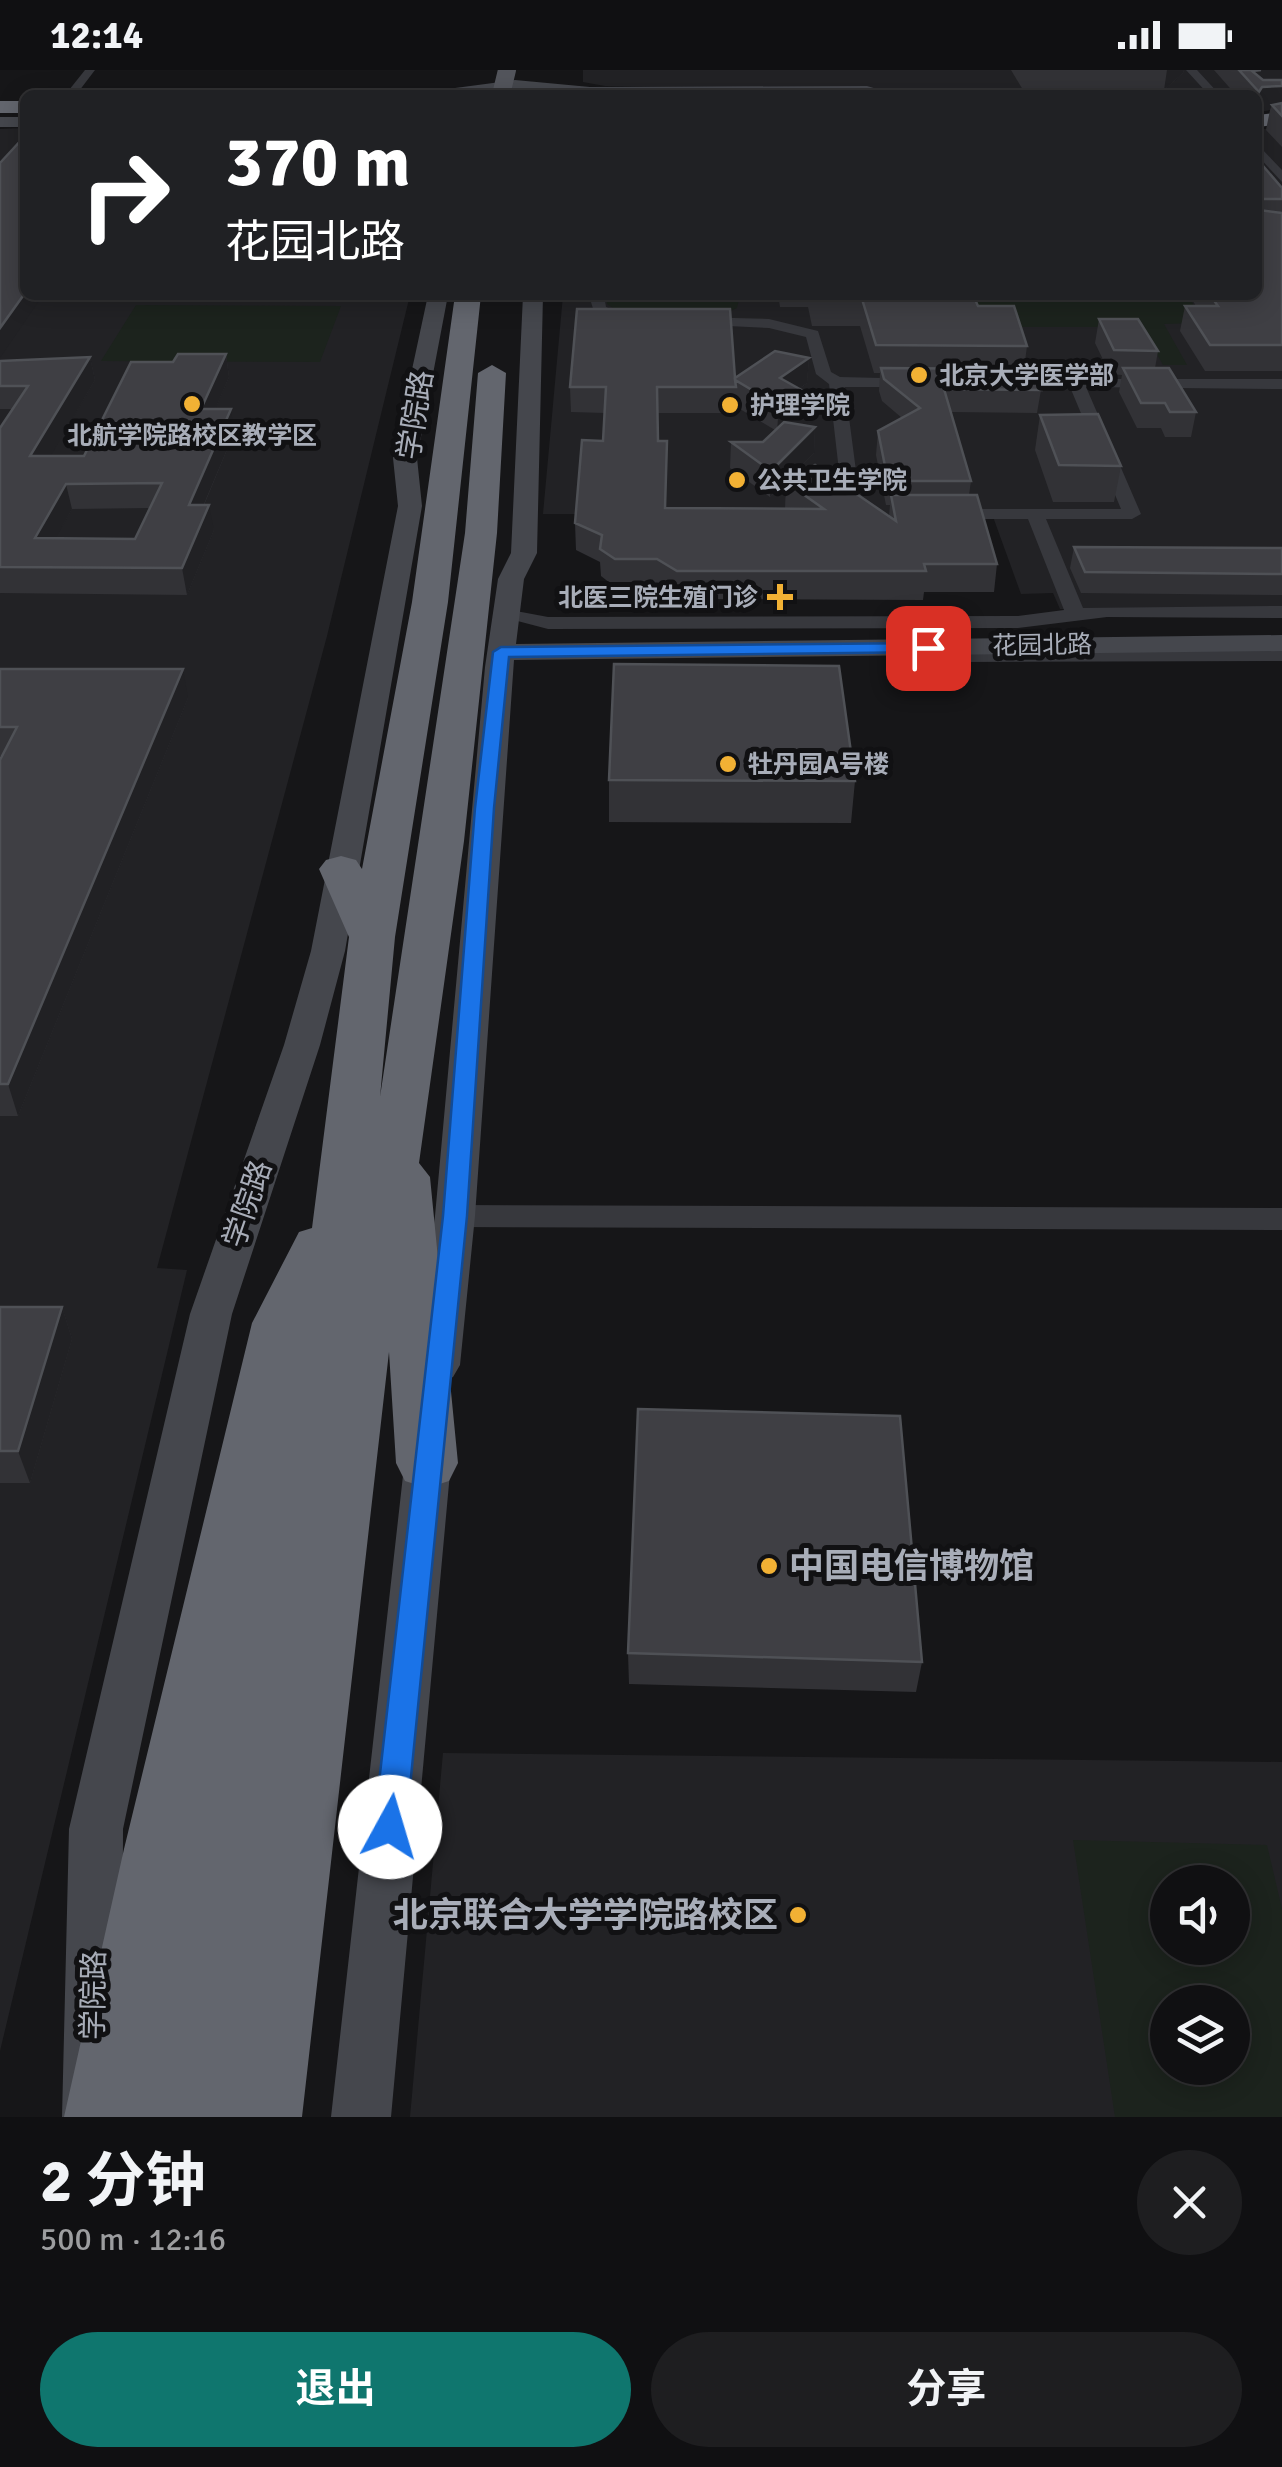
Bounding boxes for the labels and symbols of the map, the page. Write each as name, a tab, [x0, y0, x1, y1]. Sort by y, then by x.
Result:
place label: 北京大学医学部	[939, 360, 1114, 391]
marker: 北京大学医学部	[908, 364, 930, 386]
street label: 学院路	[391, 368, 441, 462]
place label: 护理学院	[750, 390, 850, 421]
marker: 北航学院路校区教学区	[181, 393, 203, 415]
marker: 护理学院	[719, 394, 741, 416]
place label: 北航学院路校区教学区	[67, 420, 317, 451]
place label: 公共卫生学院	[757, 465, 907, 496]
marker: 公共卫生学院	[726, 469, 748, 491]
place label: 北医三院生殖门诊	[558, 582, 758, 613]
marker: 北医三院生殖门诊	[767, 584, 793, 610]
pin	[886, 606, 971, 691]
street label: 花园北路	[992, 629, 1092, 661]
place label: 牡丹园A号楼	[748, 749, 889, 780]
marker: 牡丹园A号楼	[717, 753, 739, 775]
street label: 学院路	[216, 1155, 280, 1253]
place label: 中国电信博物馆	[789, 1545, 1034, 1588]
marker: 中国电信博物馆	[758, 1555, 780, 1577]
position arrow	[338, 1775, 442, 1879]
place label: 北京联合大学学院路校区	[393, 1894, 778, 1937]
marker: 北京联合大学学院路校区	[787, 1904, 809, 1926]
street label: 学院路	[75, 1950, 113, 2040]

